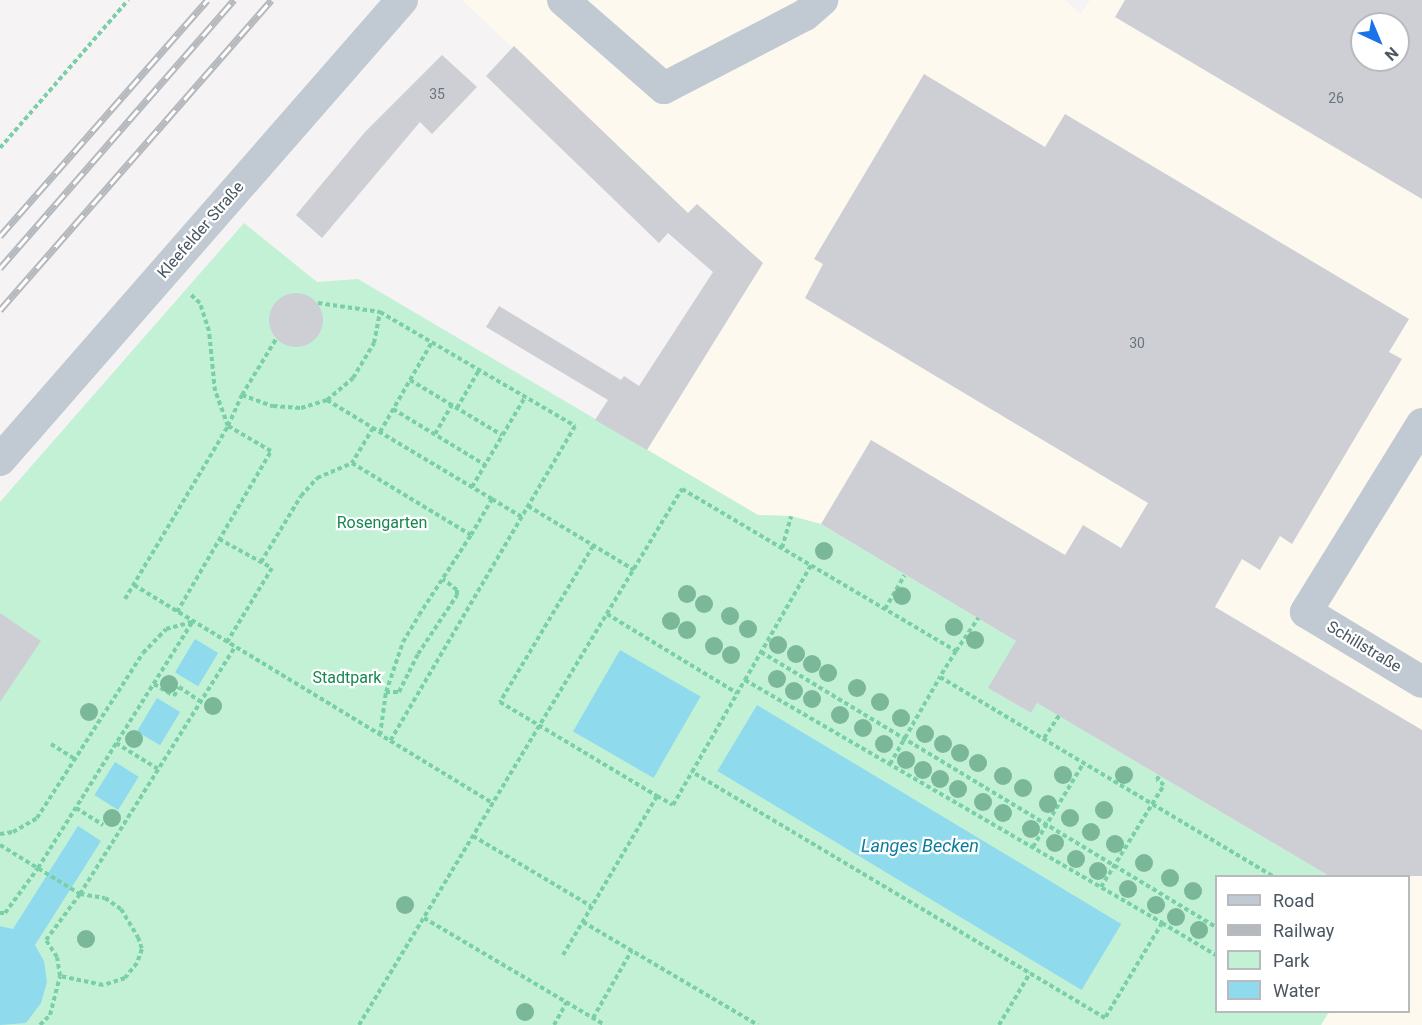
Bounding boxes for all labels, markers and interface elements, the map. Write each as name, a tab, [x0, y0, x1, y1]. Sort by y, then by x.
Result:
north arrow	[1350, 12, 1410, 72]
text: N	[1381, 43, 1402, 65]
house number: 35	[429, 86, 445, 102]
house number: 26	[1328, 90, 1344, 106]
street label: Kleefelder Straße	[154, 178, 248, 282]
house number: 30	[1129, 335, 1145, 351]
park label: Rosengarten	[337, 513, 427, 533]
street label: Schillstraße	[1323, 617, 1405, 677]
park label: Stadtpark	[313, 668, 381, 688]
water label: Langes Becken	[861, 835, 979, 857]
legend	[1215, 875, 1410, 1013]
text: Road	[1273, 890, 1314, 911]
text: Railway	[1273, 920, 1334, 941]
text: Park	[1273, 950, 1309, 971]
text: Water	[1273, 980, 1320, 1001]

